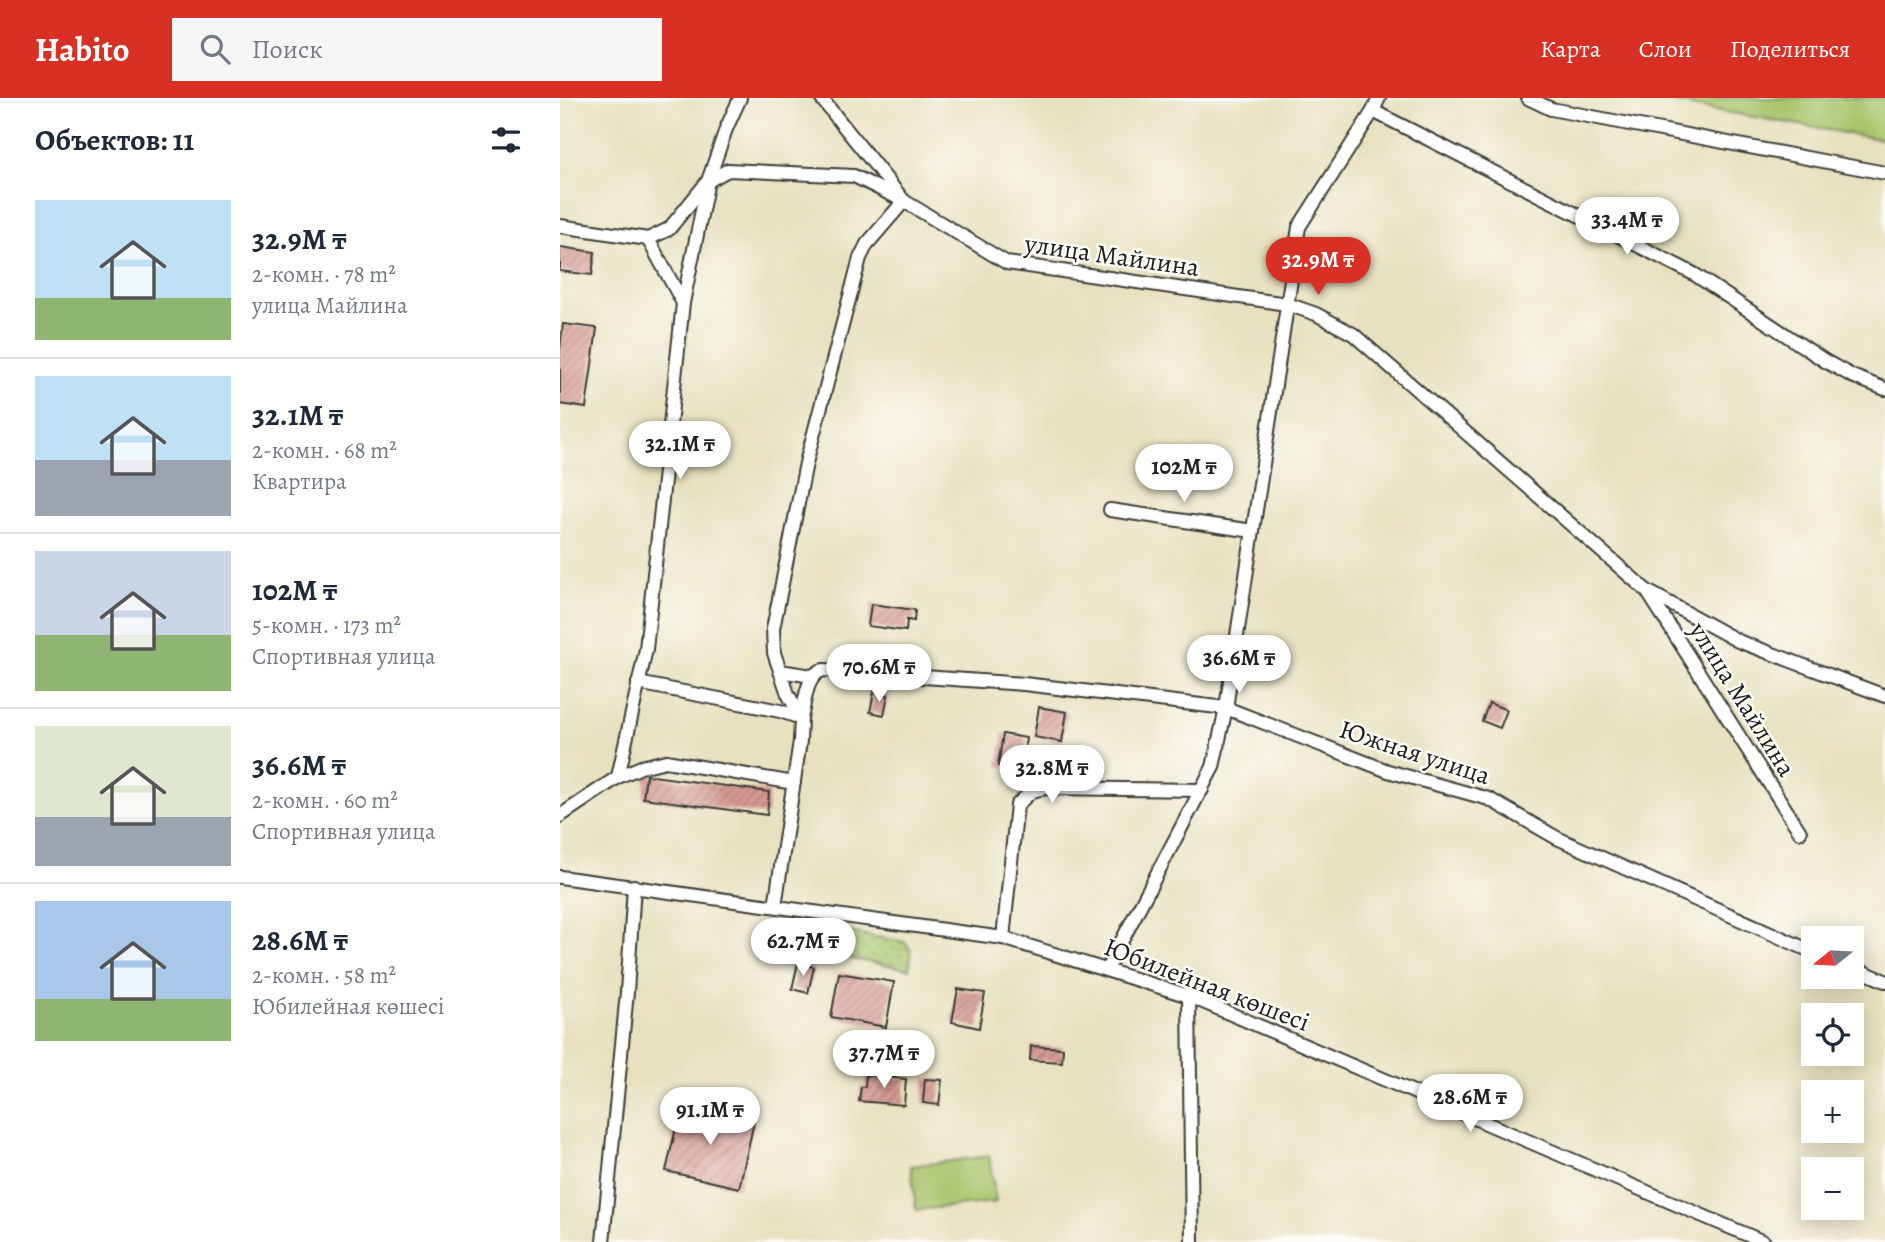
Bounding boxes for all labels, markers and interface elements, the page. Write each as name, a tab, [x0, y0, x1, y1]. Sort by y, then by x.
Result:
search box	[172, 18, 662, 81]
text: Habito	[35, 27, 130, 72]
icon: search	[196, 30, 234, 68]
text: Поиск	[252, 32, 323, 67]
text: Карта	[1540, 33, 1601, 65]
text: Слои	[1639, 33, 1692, 65]
text: Поделиться	[1730, 33, 1850, 65]
text: Объектов: 11	[35, 120, 194, 160]
icon: filters	[487, 121, 525, 159]
pin: 33.4M ₸	[1562, 198, 1692, 257]
text: 33.4M ₸	[1591, 204, 1663, 235]
text: 32.9M ₸	[252, 219, 347, 259]
street label: улица Майлина	[1021, 226, 1201, 285]
icon: home	[91, 228, 175, 312]
pin: 32.9M ₸	[1253, 238, 1383, 297]
text: 32.9M ₸	[1282, 244, 1354, 275]
text: 2-комн. · 78 m²	[252, 259, 396, 290]
text: улица Майлина	[252, 290, 408, 321]
text: 32.1M ₸	[252, 395, 344, 435]
icon: home	[91, 404, 175, 488]
pin: 32.1M ₸	[615, 422, 745, 481]
text: 32.1M ₸	[645, 428, 715, 459]
text: 2-комн. · 68 m²	[252, 435, 397, 466]
pin: 102M ₸	[1127, 444, 1241, 504]
text: 102M ₸	[1151, 451, 1217, 482]
text: Квартира	[252, 466, 347, 497]
text: 102M ₸	[252, 570, 337, 610]
icon: home	[91, 579, 175, 663]
text: 5-комн. · 173 m²	[252, 610, 401, 641]
street label: улица Майлина	[1681, 615, 1804, 783]
pin: 36.6M ₸	[1174, 636, 1304, 695]
text: Спортивная улица	[252, 641, 436, 672]
text: 36.6M ₸	[1203, 642, 1275, 673]
pin: 70.6M ₸	[814, 644, 944, 704]
text: 70.6M ₸	[842, 651, 916, 682]
street label: Южная улица	[1335, 712, 1495, 793]
text: 36.6M ₸	[252, 745, 346, 785]
pin: 32.8M ₸	[987, 746, 1117, 805]
text: 32.8M ₸	[1016, 752, 1088, 783]
icon: home	[91, 754, 175, 838]
text: 2-комн. · 60 m²	[252, 785, 398, 816]
text: Спортивная улица	[252, 816, 436, 847]
pin: 62.7M ₸	[738, 918, 868, 978]
text: 28.6M ₸	[252, 920, 348, 960]
text: 62.7M ₸	[767, 925, 839, 956]
north arrow	[1801, 926, 1864, 989]
map controls	[1801, 926, 1864, 1220]
icon: home	[91, 929, 175, 1013]
street label: Юбилейная көшесі	[1099, 929, 1315, 1040]
text: 2-комн. · 58 m²	[252, 960, 396, 991]
text: Юбилейная көшесі	[252, 991, 445, 1022]
button: locate	[1801, 1003, 1864, 1066]
pin: 37.7M ₸	[819, 1030, 949, 1090]
text: 37.7M ₸	[849, 1037, 919, 1068]
pin: 28.6M ₸	[1405, 1074, 1535, 1134]
button: +	[1801, 1080, 1864, 1143]
text: 28.6M ₸	[1433, 1081, 1507, 1112]
pin: 91.1M ₸	[645, 1088, 775, 1147]
text: 91.1M ₸	[676, 1094, 744, 1125]
button: −	[1801, 1157, 1864, 1220]

